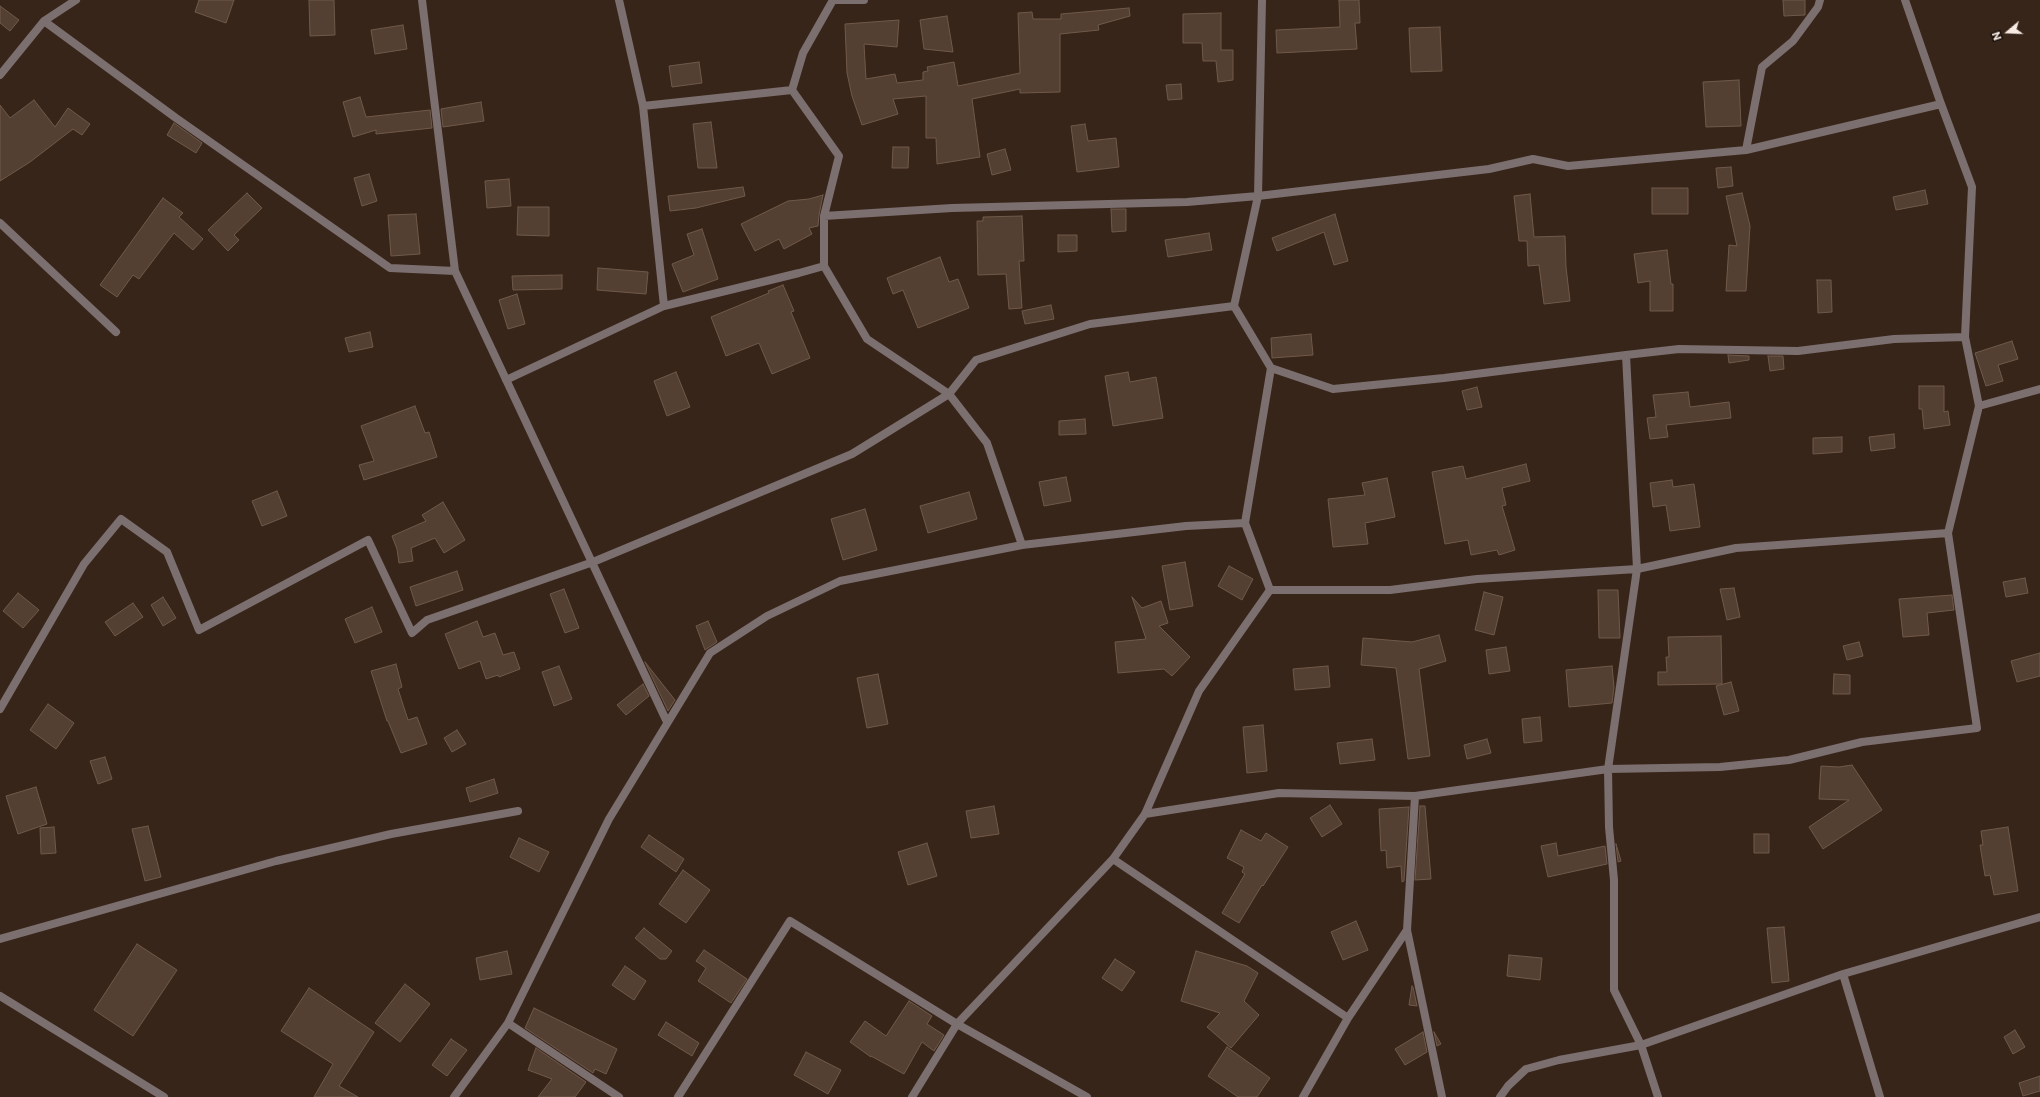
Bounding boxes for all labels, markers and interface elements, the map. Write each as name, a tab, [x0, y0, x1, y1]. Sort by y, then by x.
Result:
north arrow	[1988, 12, 2028, 52]
text: N	[1989, 30, 2004, 42]

